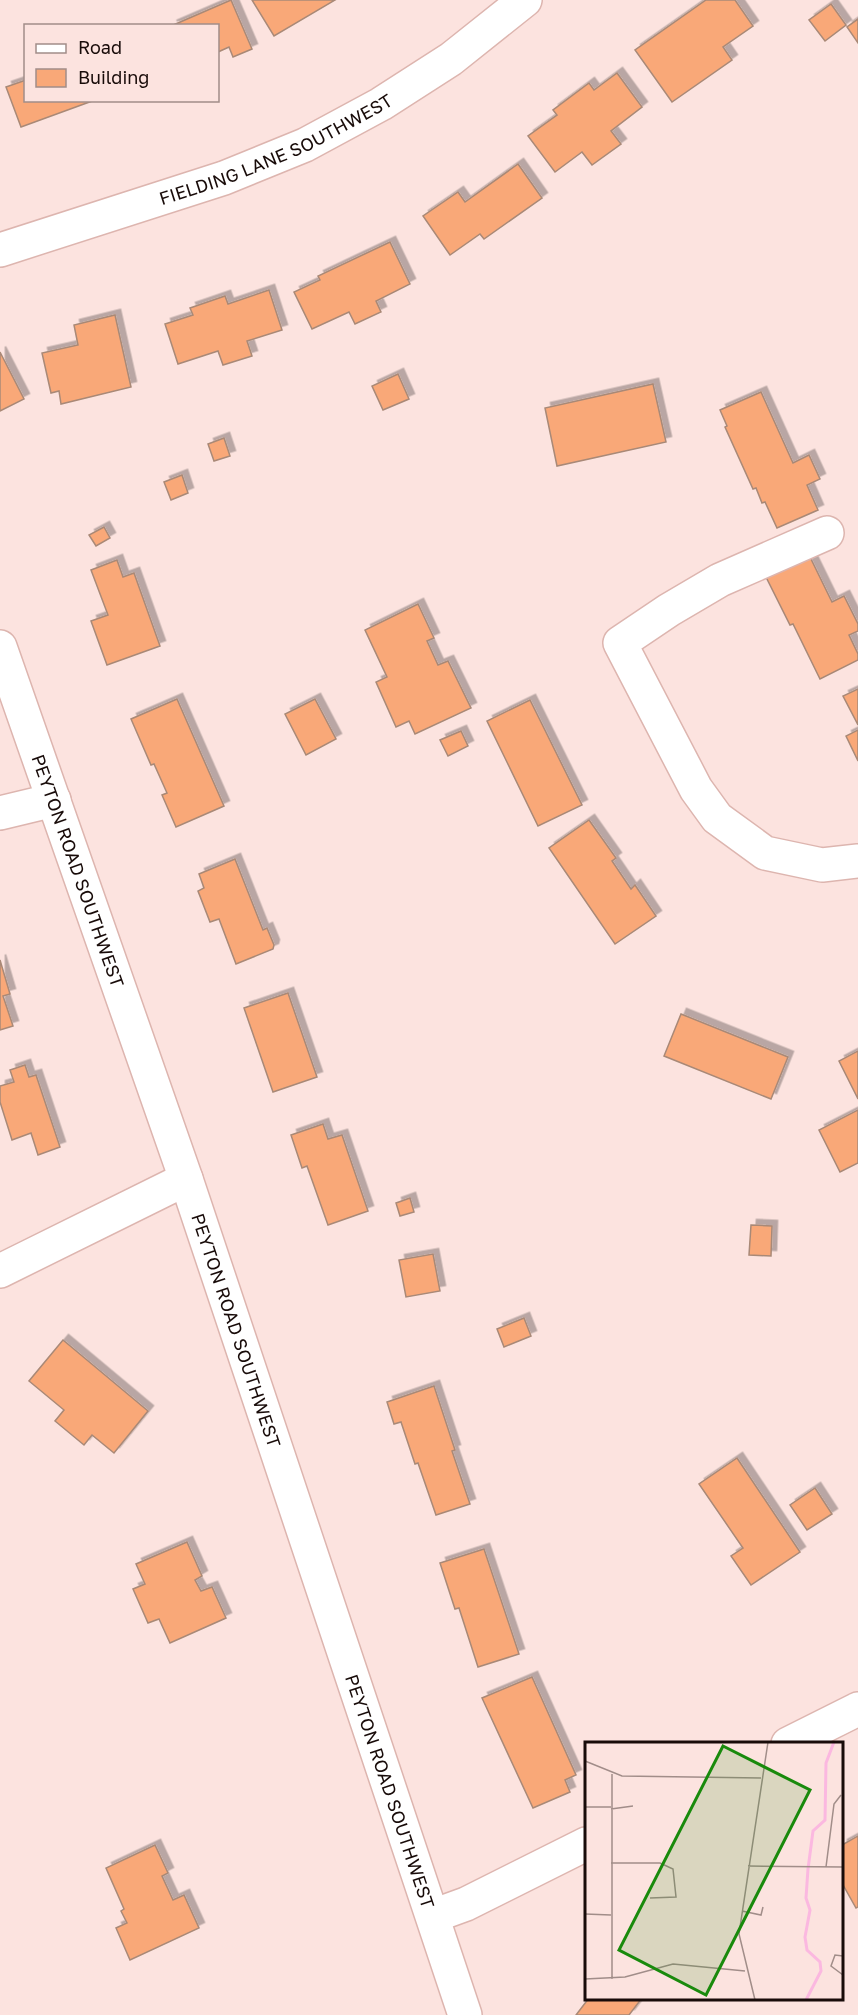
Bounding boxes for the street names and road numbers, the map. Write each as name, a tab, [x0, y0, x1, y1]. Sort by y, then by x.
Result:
street label: FIELDING LANE SOUTHWEST	[156, 89, 396, 209]
street label: PEYTON ROAD SOUTHWEST	[27, 751, 129, 990]
street label: PEYTON ROAD SOUTHWEST	[187, 1210, 286, 1450]
street label: PEYTON ROAD SOUTHWEST	[341, 1671, 440, 1911]

